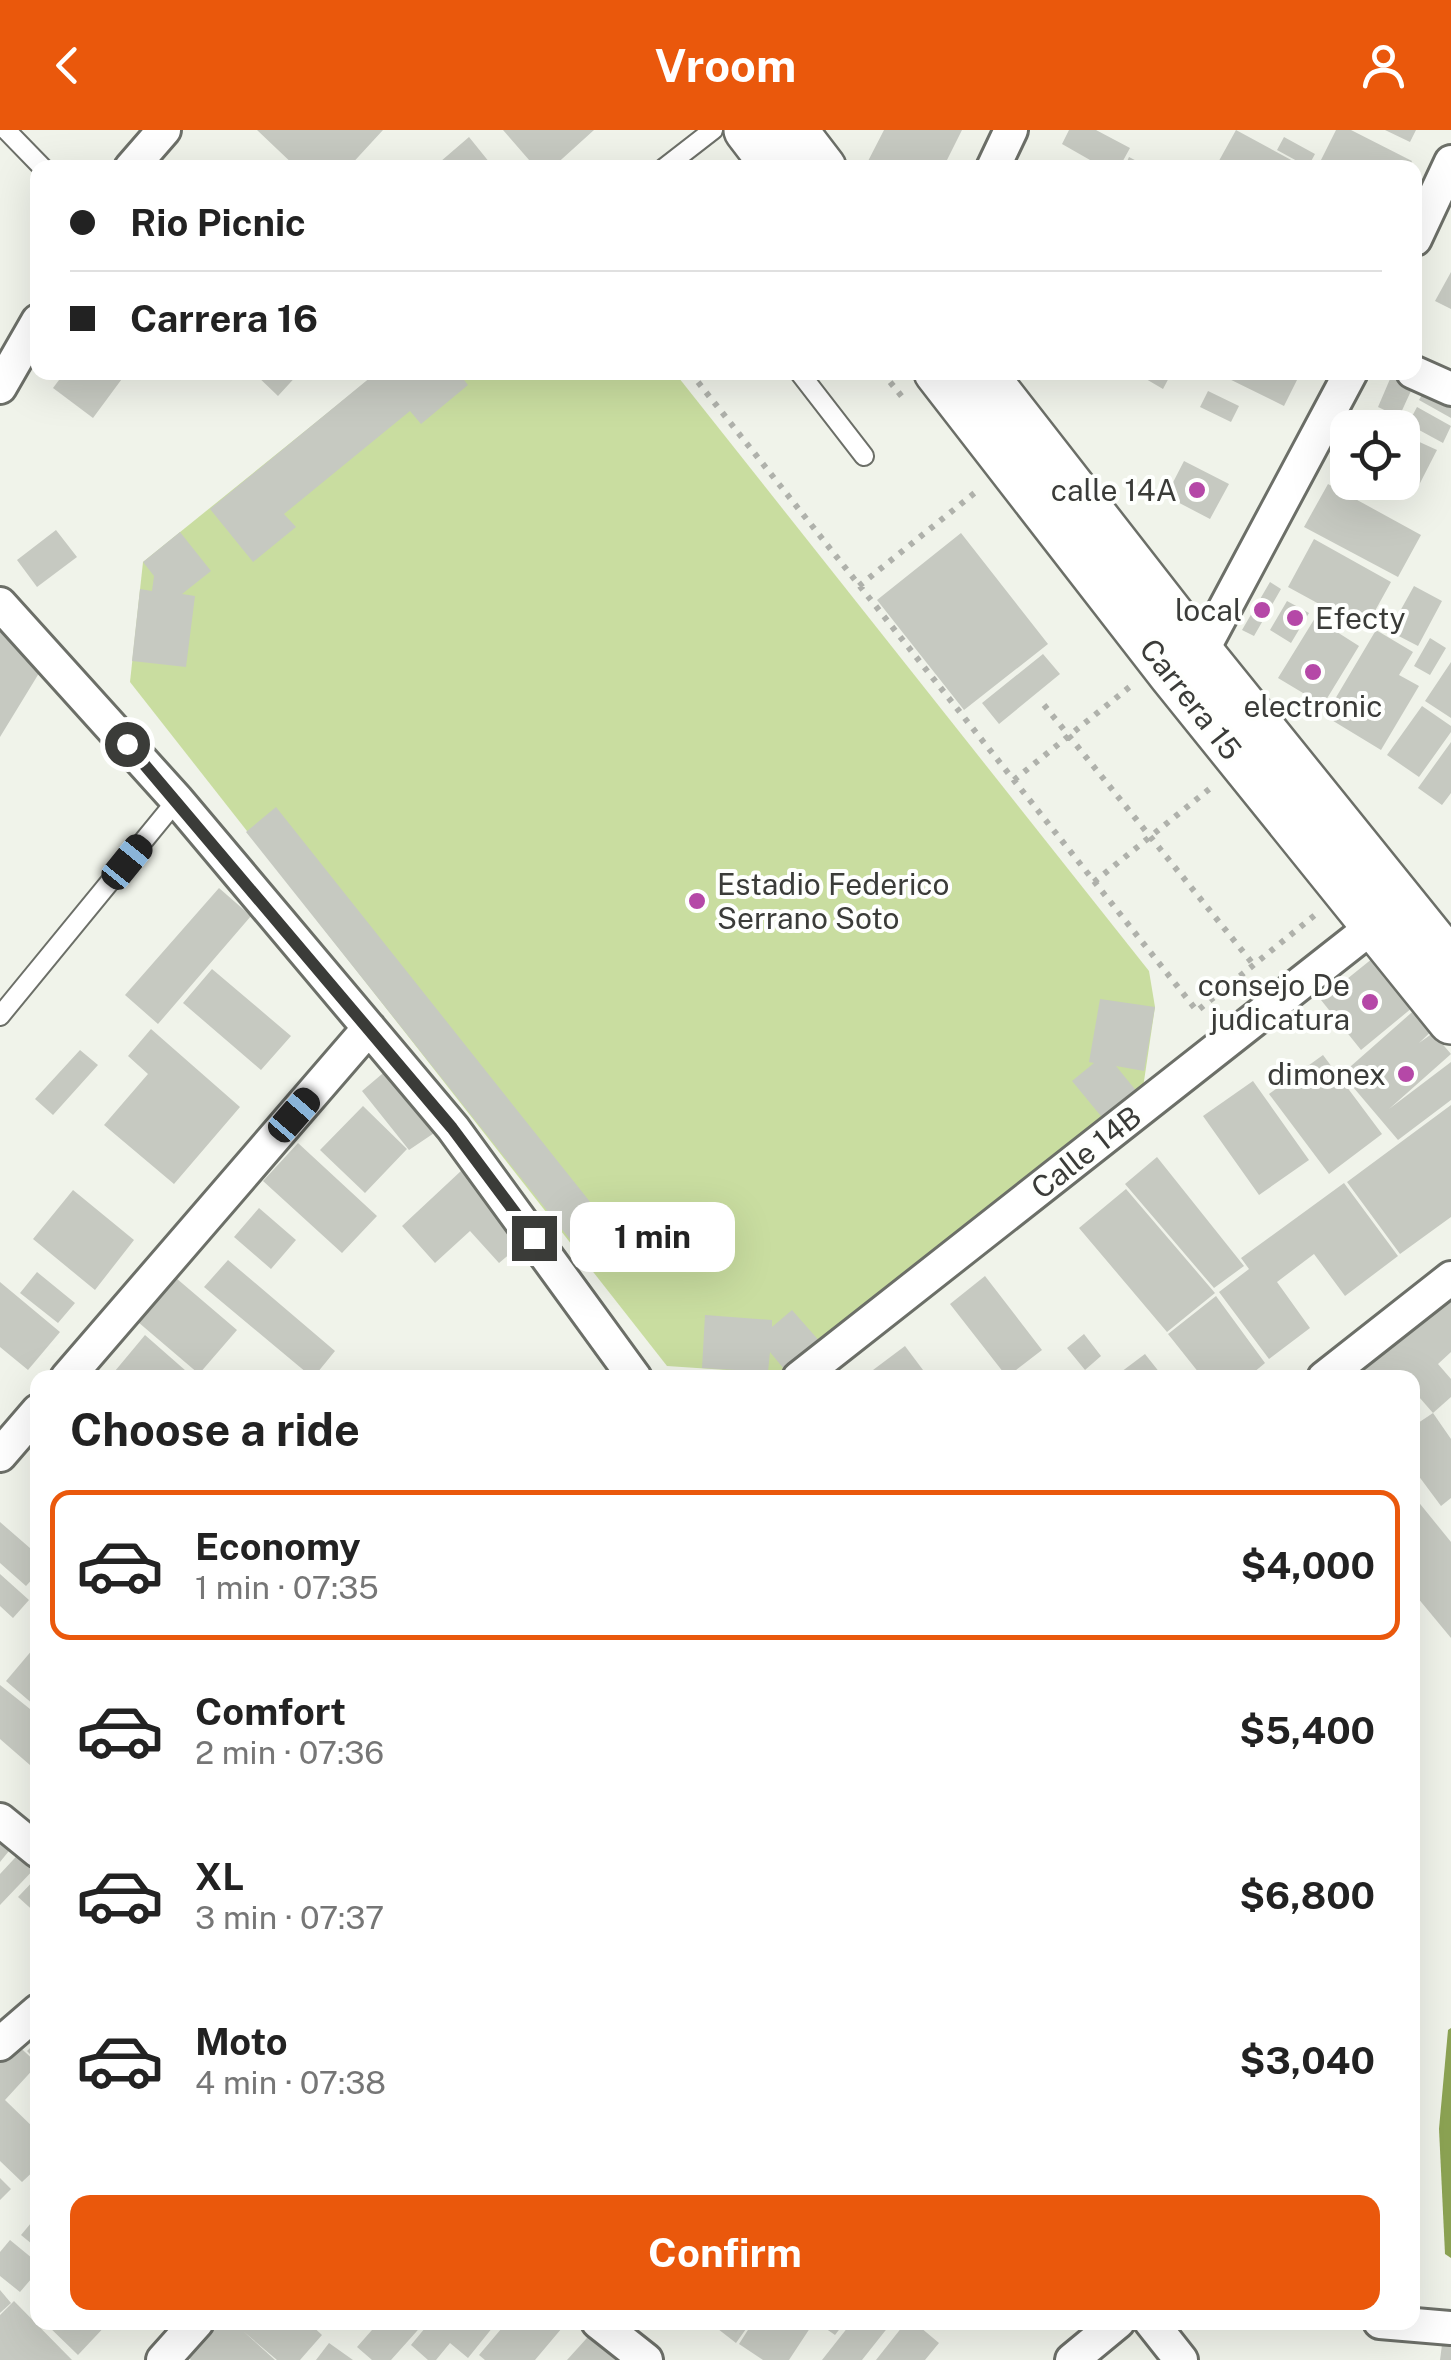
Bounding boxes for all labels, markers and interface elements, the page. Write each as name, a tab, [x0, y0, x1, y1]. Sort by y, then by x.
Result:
icon: back	[40, 38, 95, 93]
icon: person	[1356, 38, 1411, 93]
text: Vroom	[655, 39, 796, 92]
text: Rio Picnic	[130, 200, 306, 245]
text: Carrera 16	[130, 296, 318, 341]
map controls	[1330, 410, 1420, 500]
button: locate	[1330, 410, 1420, 500]
place label: calle 14A	[1051, 472, 1177, 508]
marker: calle 14A	[1186, 479, 1208, 501]
place label: local	[1175, 592, 1242, 628]
marker: local	[1251, 599, 1273, 621]
place label: Efecty	[1315, 600, 1405, 636]
marker: Efecty	[1284, 607, 1306, 629]
street label: Carrera 15	[1133, 631, 1249, 767]
marker: electronic	[1302, 661, 1324, 683]
place label: electronic	[1243, 688, 1383, 724]
route start	[105, 722, 150, 767]
car	[96, 829, 158, 895]
place label: Estadio Federico Serrano Soto	[717, 866, 949, 936]
marker: Estadio Federico Serrano Soto	[686, 890, 708, 912]
place label: consejo De judicatura	[1198, 967, 1350, 1037]
marker: consejo De judicatura	[1359, 991, 1381, 1013]
place label: dimonex	[1267, 1056, 1386, 1092]
marker: dimonex	[1395, 1063, 1417, 1085]
car	[263, 1083, 325, 1147]
street label: Calle 14B	[1024, 1098, 1148, 1206]
callout: 1 min	[569, 1203, 734, 1273]
route end	[512, 1216, 557, 1261]
text: 1 min	[614, 1218, 691, 1255]
text: Choose a ride	[70, 1403, 360, 1456]
icon: car	[75, 1520, 165, 1610]
text: Economy	[195, 1524, 361, 1569]
text: $4,000	[1240, 1543, 1375, 1588]
text: 1 min · 07:35	[195, 1569, 379, 1606]
icon: car	[75, 1685, 165, 1775]
text: Comfort	[195, 1689, 346, 1734]
text: $5,400	[1239, 1708, 1375, 1753]
text: 2 min · 07:36	[195, 1734, 384, 1771]
icon: car	[75, 1850, 165, 1940]
text: XL	[195, 1854, 244, 1899]
text: $6,800	[1239, 1873, 1375, 1918]
text: 3 min · 07:37	[195, 1899, 384, 1936]
icon: car	[75, 2015, 165, 2105]
text: Moto	[195, 2019, 288, 2064]
text: $3,040	[1240, 2038, 1375, 2083]
text: 4 min · 07:38	[195, 2064, 386, 2101]
button: Confirm	[70, 2195, 1380, 2310]

